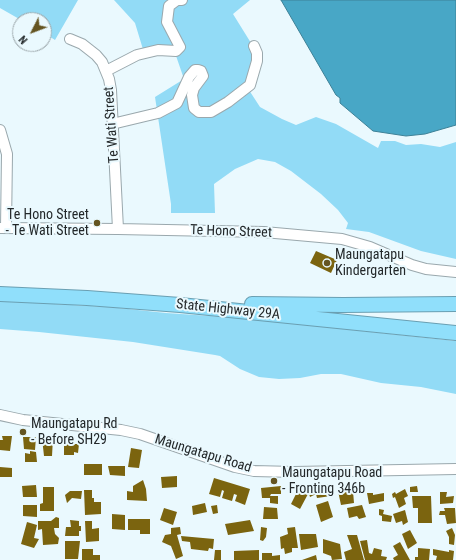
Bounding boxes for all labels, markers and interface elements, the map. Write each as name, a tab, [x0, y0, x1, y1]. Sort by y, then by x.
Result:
north arrow	[12, 12, 52, 52]
text: N	[16, 33, 31, 47]
street label: Te Wati Street	[101, 86, 123, 164]
place label: Te Hono Street - Te Wati Street	[5, 207, 89, 240]
marker: Te Hono Street - Te Wati Street	[92, 218, 102, 228]
street label: Te Hono Street	[190, 222, 272, 242]
place label: Maungatapu Kindergarten	[335, 247, 406, 280]
marker: Maungatapu Kindergarten	[322, 258, 332, 268]
street label: State Highway 29A	[175, 296, 281, 324]
place label: Maungatapu Rd - Before SH29	[31, 416, 118, 448]
marker: Maungatapu Rd - Before SH29	[18, 427, 28, 437]
street label: Maungatapu Road	[153, 431, 253, 477]
place label: Maungatapu Road - Fronting 346b	[282, 465, 382, 498]
marker: Maungatapu Road - Fronting 346b	[269, 476, 279, 486]

